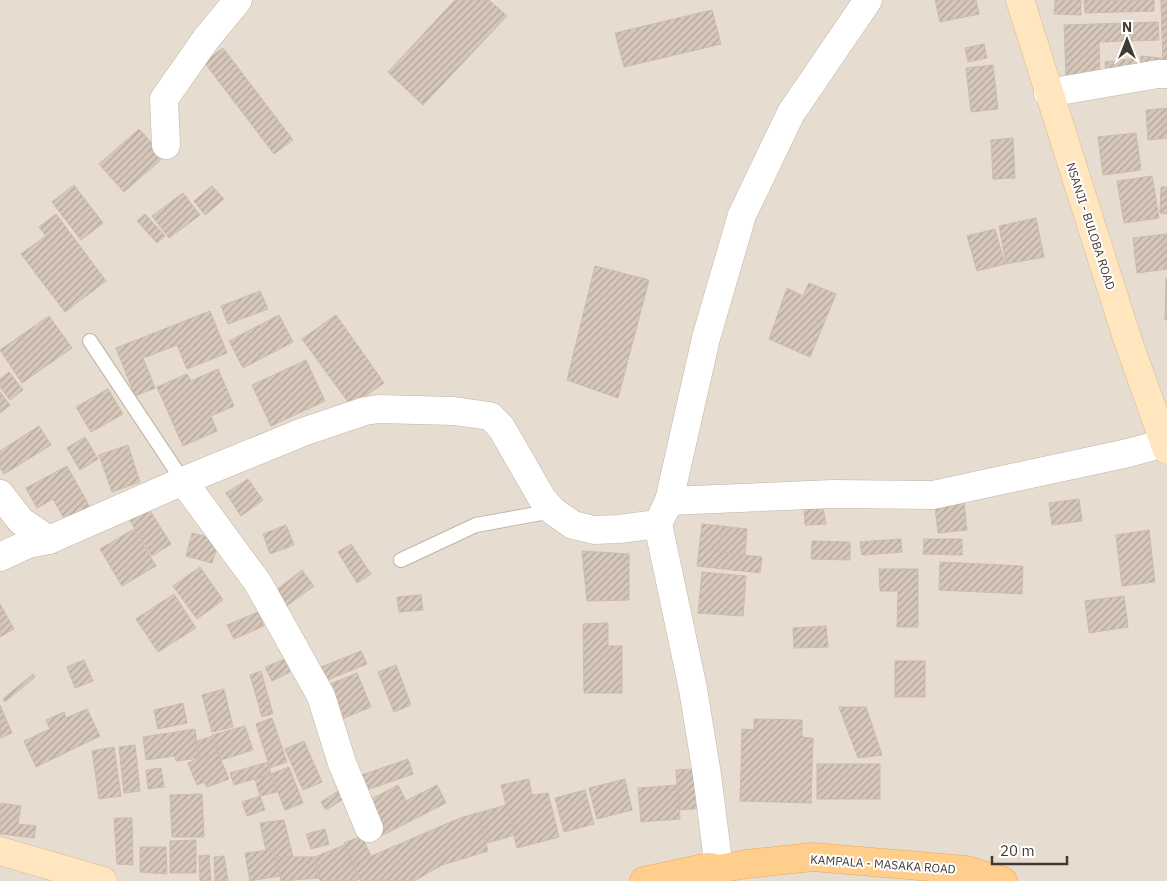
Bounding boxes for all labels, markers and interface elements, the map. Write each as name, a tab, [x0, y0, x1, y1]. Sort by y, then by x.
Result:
north arrow	[1102, 15, 1152, 65]
text: N	[1122, 18, 1132, 36]
street label: NSANJI - BULOBA ROAD	[1063, 160, 1119, 292]
scale bar	[992, 834, 1067, 866]
text: 20 m	[1000, 841, 1035, 860]
street label: KAMPALA - MASAKA ROAD	[810, 851, 956, 877]

